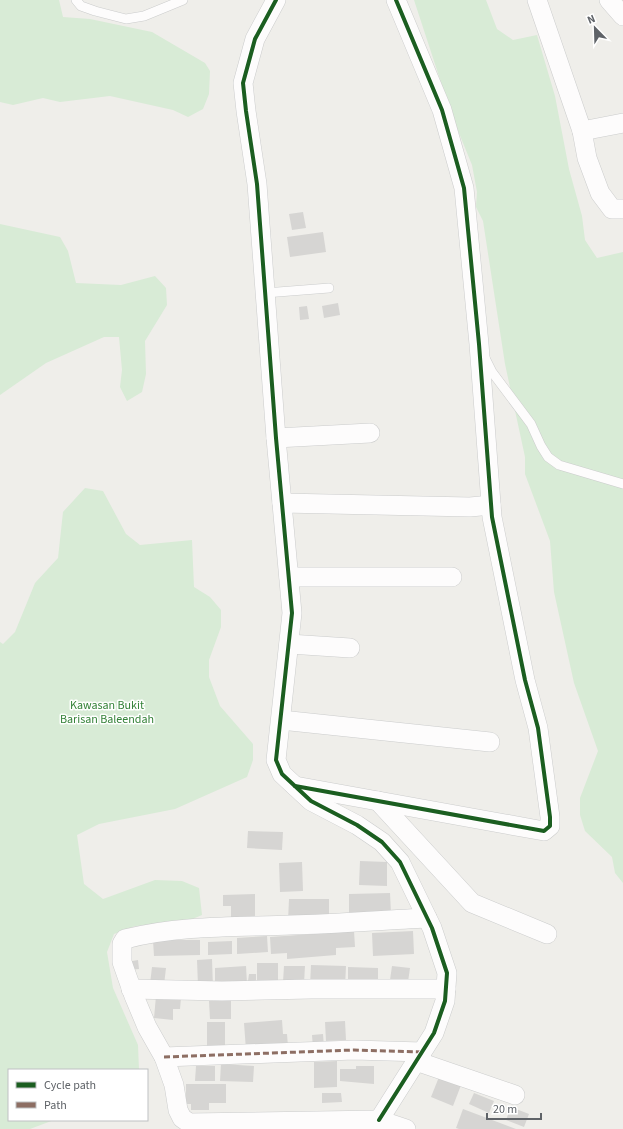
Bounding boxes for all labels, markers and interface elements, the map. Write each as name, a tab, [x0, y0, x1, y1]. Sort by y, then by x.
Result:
north arrow	[575, 8, 615, 48]
text: N	[585, 11, 598, 28]
park label: Kawasan Bukit Barisan Baleendah	[60, 697, 154, 728]
legend	[8, 1069, 148, 1121]
text: Cycle path	[44, 1077, 96, 1094]
scale bar	[487, 1095, 541, 1121]
text: Path	[44, 1097, 67, 1114]
text: 20 m	[493, 1101, 517, 1118]

